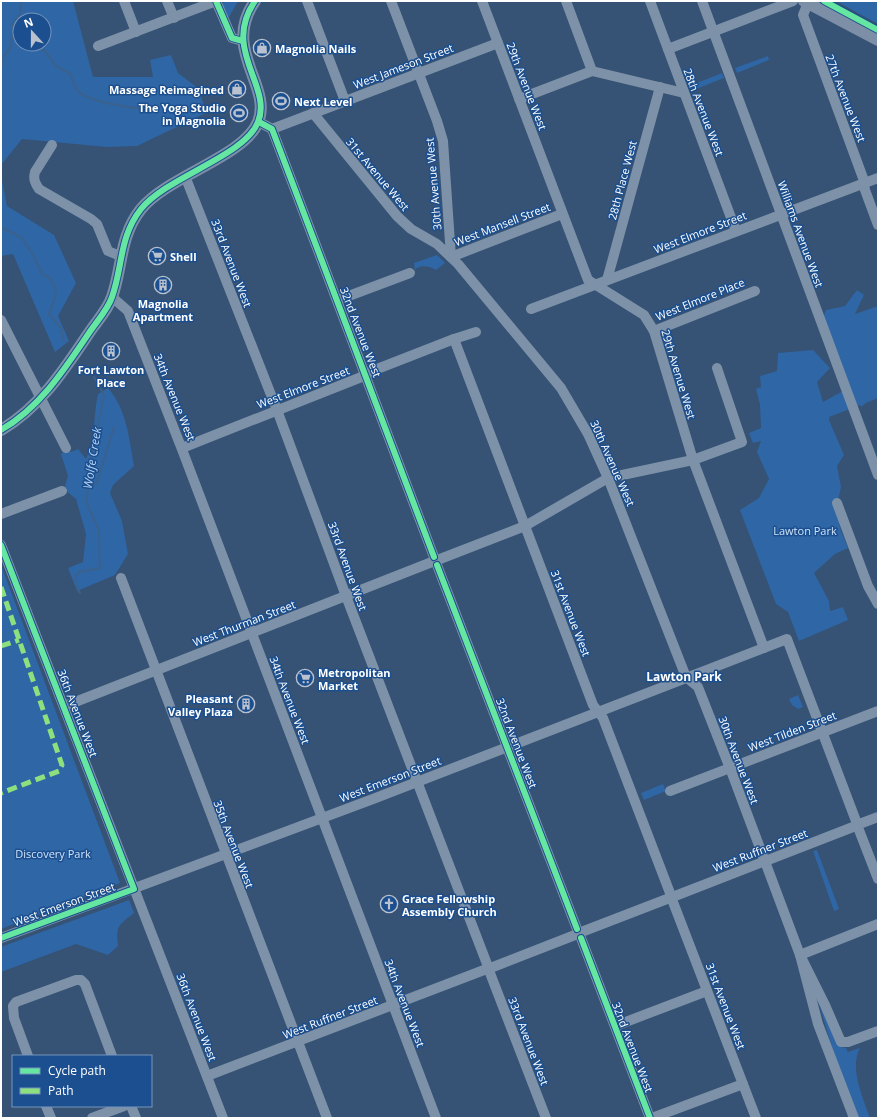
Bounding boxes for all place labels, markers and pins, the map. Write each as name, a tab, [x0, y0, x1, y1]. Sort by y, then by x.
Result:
shop icon: Magnolia Nails	[252, 38, 272, 58]
place label: Magnolia Nails	[275, 41, 357, 56]
shop icon: Massage Reimagined	[227, 79, 247, 99]
place label: Massage Reimagined	[109, 82, 224, 97]
sports icon: Next Level	[271, 91, 291, 111]
place label: Next Level	[294, 94, 352, 109]
place label: The Yoga Studio in Magnolia	[138, 100, 226, 128]
sports icon: The Yoga Studio in Magnolia	[229, 103, 249, 123]
supermarket icon: Shell	[147, 246, 167, 266]
place label: Shell	[170, 249, 197, 264]
building icon: Magnolia Apartment	[153, 275, 173, 295]
place label: Magnolia Apartment	[133, 296, 193, 324]
building icon: Fort Lawton Place	[101, 341, 121, 361]
place label: Fort Lawton Place	[78, 362, 144, 390]
place label: Metropolitan Market	[318, 665, 391, 693]
supermarket icon: Metropolitan Market	[295, 668, 315, 688]
place label: Pleasant Valley Plaza	[168, 691, 233, 719]
building icon: Pleasant Valley Plaza	[236, 694, 256, 714]
place label: Grace Fellowship Assembly Church	[402, 891, 497, 919]
church icon: Grace Fellowship Assembly Church	[379, 894, 399, 914]

